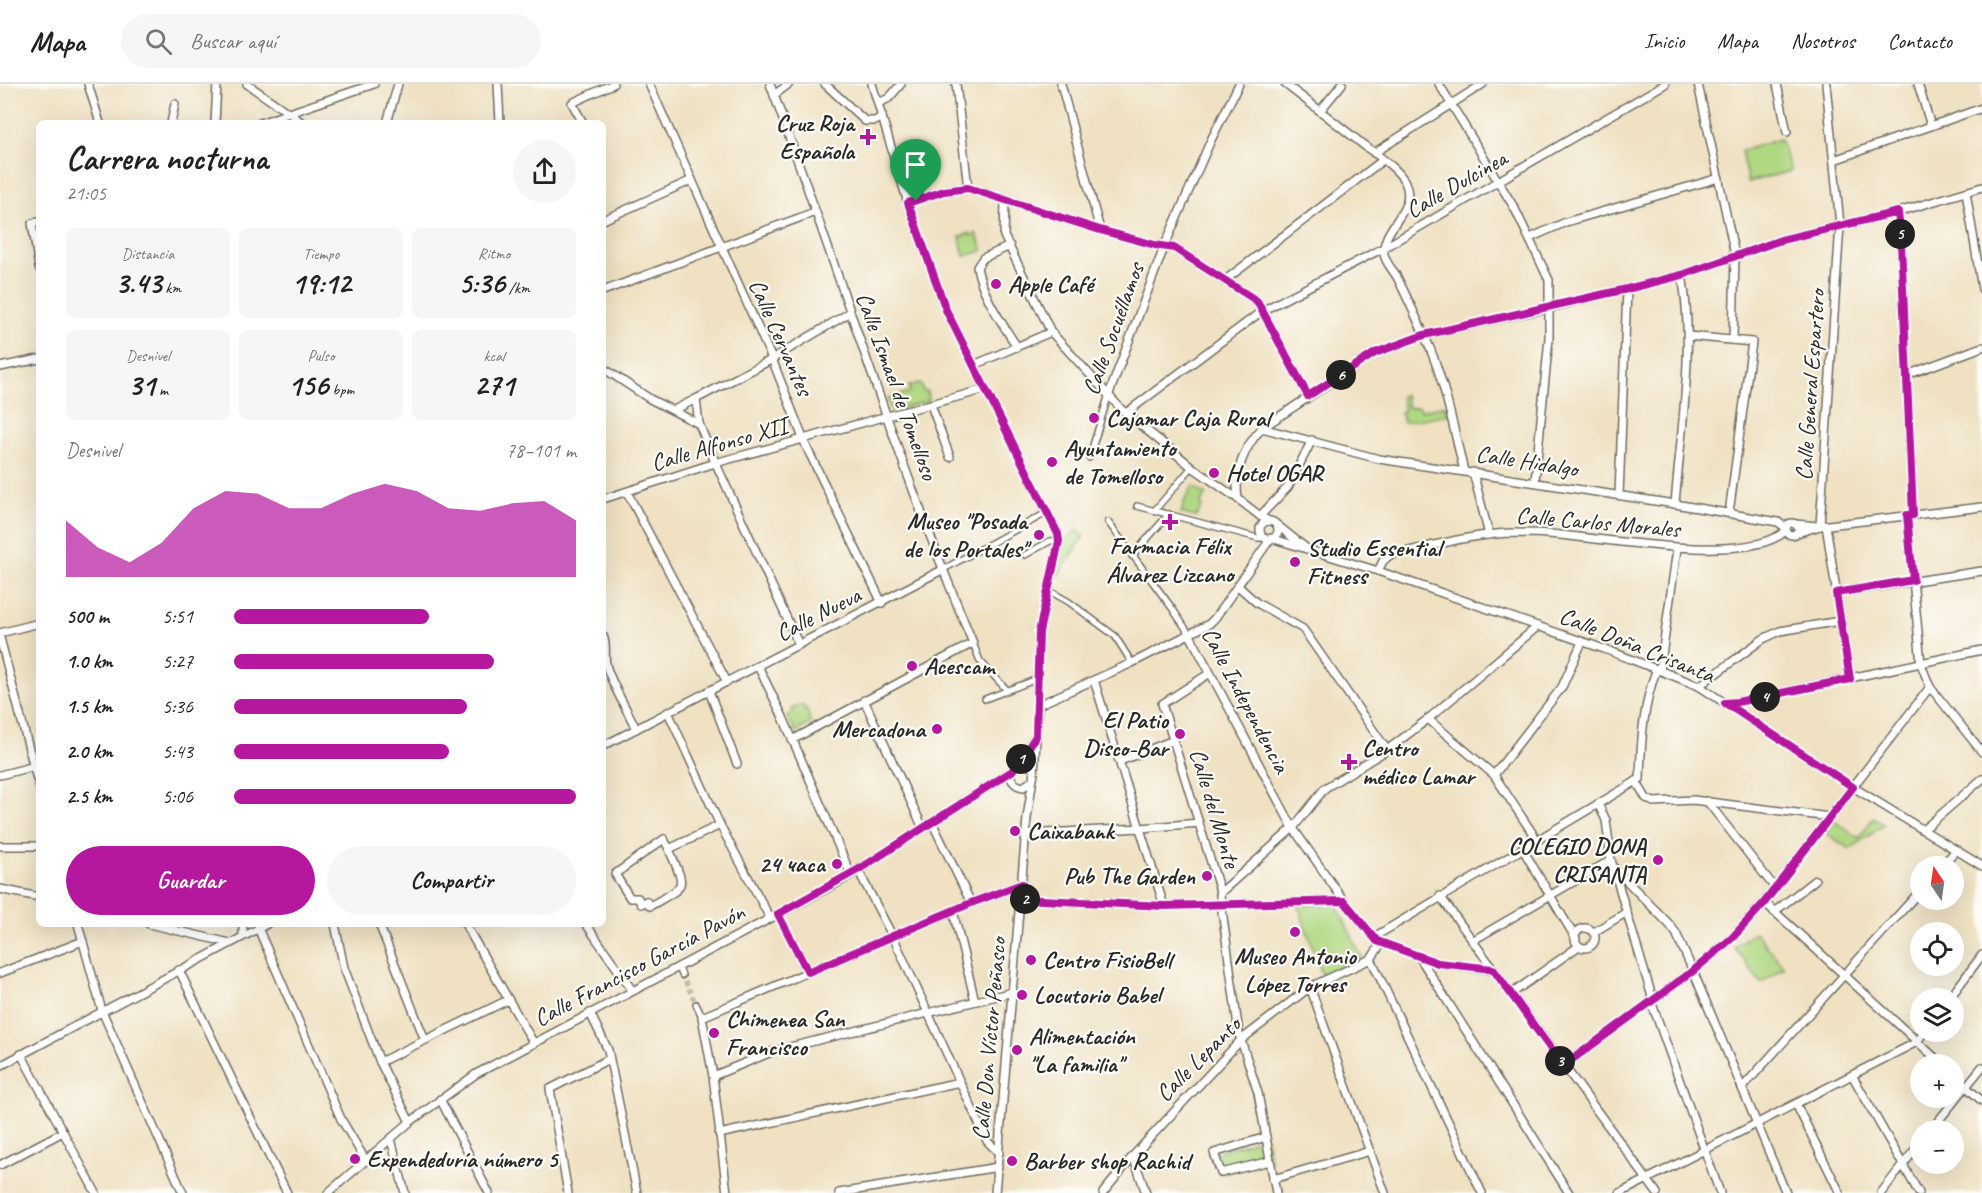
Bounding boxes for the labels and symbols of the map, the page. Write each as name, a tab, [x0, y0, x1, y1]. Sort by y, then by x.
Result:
place label: Cruz Roja Española	[776, 108, 856, 166]
marker: Cruz Roja Española	[859, 128, 877, 146]
pin	[890, 139, 941, 201]
street label: Calle Dulcinea	[1400, 142, 1514, 225]
pin: 5	[1885, 219, 1915, 249]
street label: Calle Socuéllamos	[1075, 256, 1152, 399]
place label: Apple Café	[1008, 269, 1097, 299]
street label: Calle Cervantes	[742, 274, 821, 403]
marker: Apple Café	[989, 277, 1003, 291]
street label: Calle General Espartero	[1788, 286, 1832, 481]
street label: Calle Ismael de Tomelloso	[849, 288, 945, 485]
pin: 6	[1326, 360, 1356, 390]
place label: Cajamar Caja Rural	[1106, 403, 1274, 433]
street label: Calle Alfonso XII	[647, 409, 796, 478]
marker: Cajamar Caja Rural	[1087, 411, 1101, 425]
place label: Ayuntamiento de Tomelloso	[1064, 433, 1178, 491]
street label: Calle Hidalgo	[1474, 438, 1582, 484]
marker: Ayuntamiento de Tomelloso	[1045, 455, 1059, 469]
place label: Hotel OGAR	[1226, 458, 1325, 488]
marker: Hotel OGAR	[1207, 466, 1221, 480]
street label: Calle Carlos Morales	[1515, 500, 1683, 544]
place label: Museo "Posada de los Portales"	[903, 506, 1032, 564]
marker: Farmacia Félix Álvarez Lizcano	[1163, 515, 1177, 529]
marker: Museo "Posada de los Portales"	[1032, 528, 1046, 542]
place label: Farmacia Félix Álvarez Lizcano	[1106, 531, 1236, 589]
place label: Studio Essential Fitness	[1307, 533, 1445, 591]
marker: Studio Essential Fitness	[1288, 555, 1302, 569]
street label: Calle Nueva	[770, 579, 867, 648]
street label: Calle Doña Crisanta	[1555, 600, 1720, 690]
street label: Calle Independencia	[1195, 622, 1298, 779]
place label: Acescam	[924, 651, 996, 681]
marker: Acescam	[905, 659, 919, 673]
pin: 4	[1750, 682, 1780, 712]
place label: El Patio Disco-Bar	[1083, 705, 1170, 763]
place label: Mercadona	[832, 714, 927, 744]
marker: Mercadona	[930, 722, 944, 736]
marker: El Patio Disco-Bar	[1173, 727, 1187, 741]
place label: Centro médico Lamar	[1362, 733, 1477, 791]
pin: 1	[1006, 744, 1036, 774]
street label: Calle del Monte	[1183, 745, 1248, 873]
marker: Centro médico Lamar	[1340, 753, 1358, 771]
place label: Caixabank	[1027, 816, 1116, 846]
marker: Caixabank	[1008, 824, 1022, 838]
place label: COLEGIO DONA CRISANTA	[1508, 831, 1648, 889]
place label: 24 часа	[759, 849, 826, 879]
marker: COLEGIO DONA CRISANTA	[1651, 853, 1665, 867]
north arrow	[1910, 856, 1964, 910]
marker: 24 часа	[830, 857, 844, 871]
place label: Pub The Garden	[1064, 861, 1196, 891]
marker: Pub The Garden	[1200, 869, 1214, 883]
pin: 2	[1010, 884, 1040, 914]
street label: Calle Francisco García Pavón	[529, 896, 751, 1033]
marker: Museo Antonio López Torres	[1288, 925, 1302, 939]
street label: Calle Don Víctor Peñasco	[965, 934, 1013, 1142]
place label: Museo Antonio López Torres	[1234, 941, 1358, 999]
place label: Centro FisioBell	[1043, 945, 1176, 975]
marker: Centro FisioBell	[1024, 953, 1038, 967]
place label: Locutorio Babel	[1034, 980, 1165, 1010]
marker: Locutorio Babel	[1015, 988, 1029, 1002]
place label: Chimenea San Francisco	[726, 1004, 845, 1062]
street label: Calle Lepanto	[1149, 1008, 1249, 1108]
place label: Alimentación "La familia"	[1029, 1021, 1136, 1079]
marker: Chimenea San Francisco	[707, 1026, 721, 1040]
marker: Alimentación "La familia"	[1010, 1043, 1024, 1057]
pin: 3	[1545, 1046, 1575, 1076]
place label: Expendeduría número 5	[367, 1144, 560, 1174]
place label: Barber shop Rachid	[1024, 1146, 1194, 1176]
marker: Expendeduría número 5	[348, 1152, 362, 1166]
marker: Barber shop Rachid	[1005, 1154, 1019, 1168]

